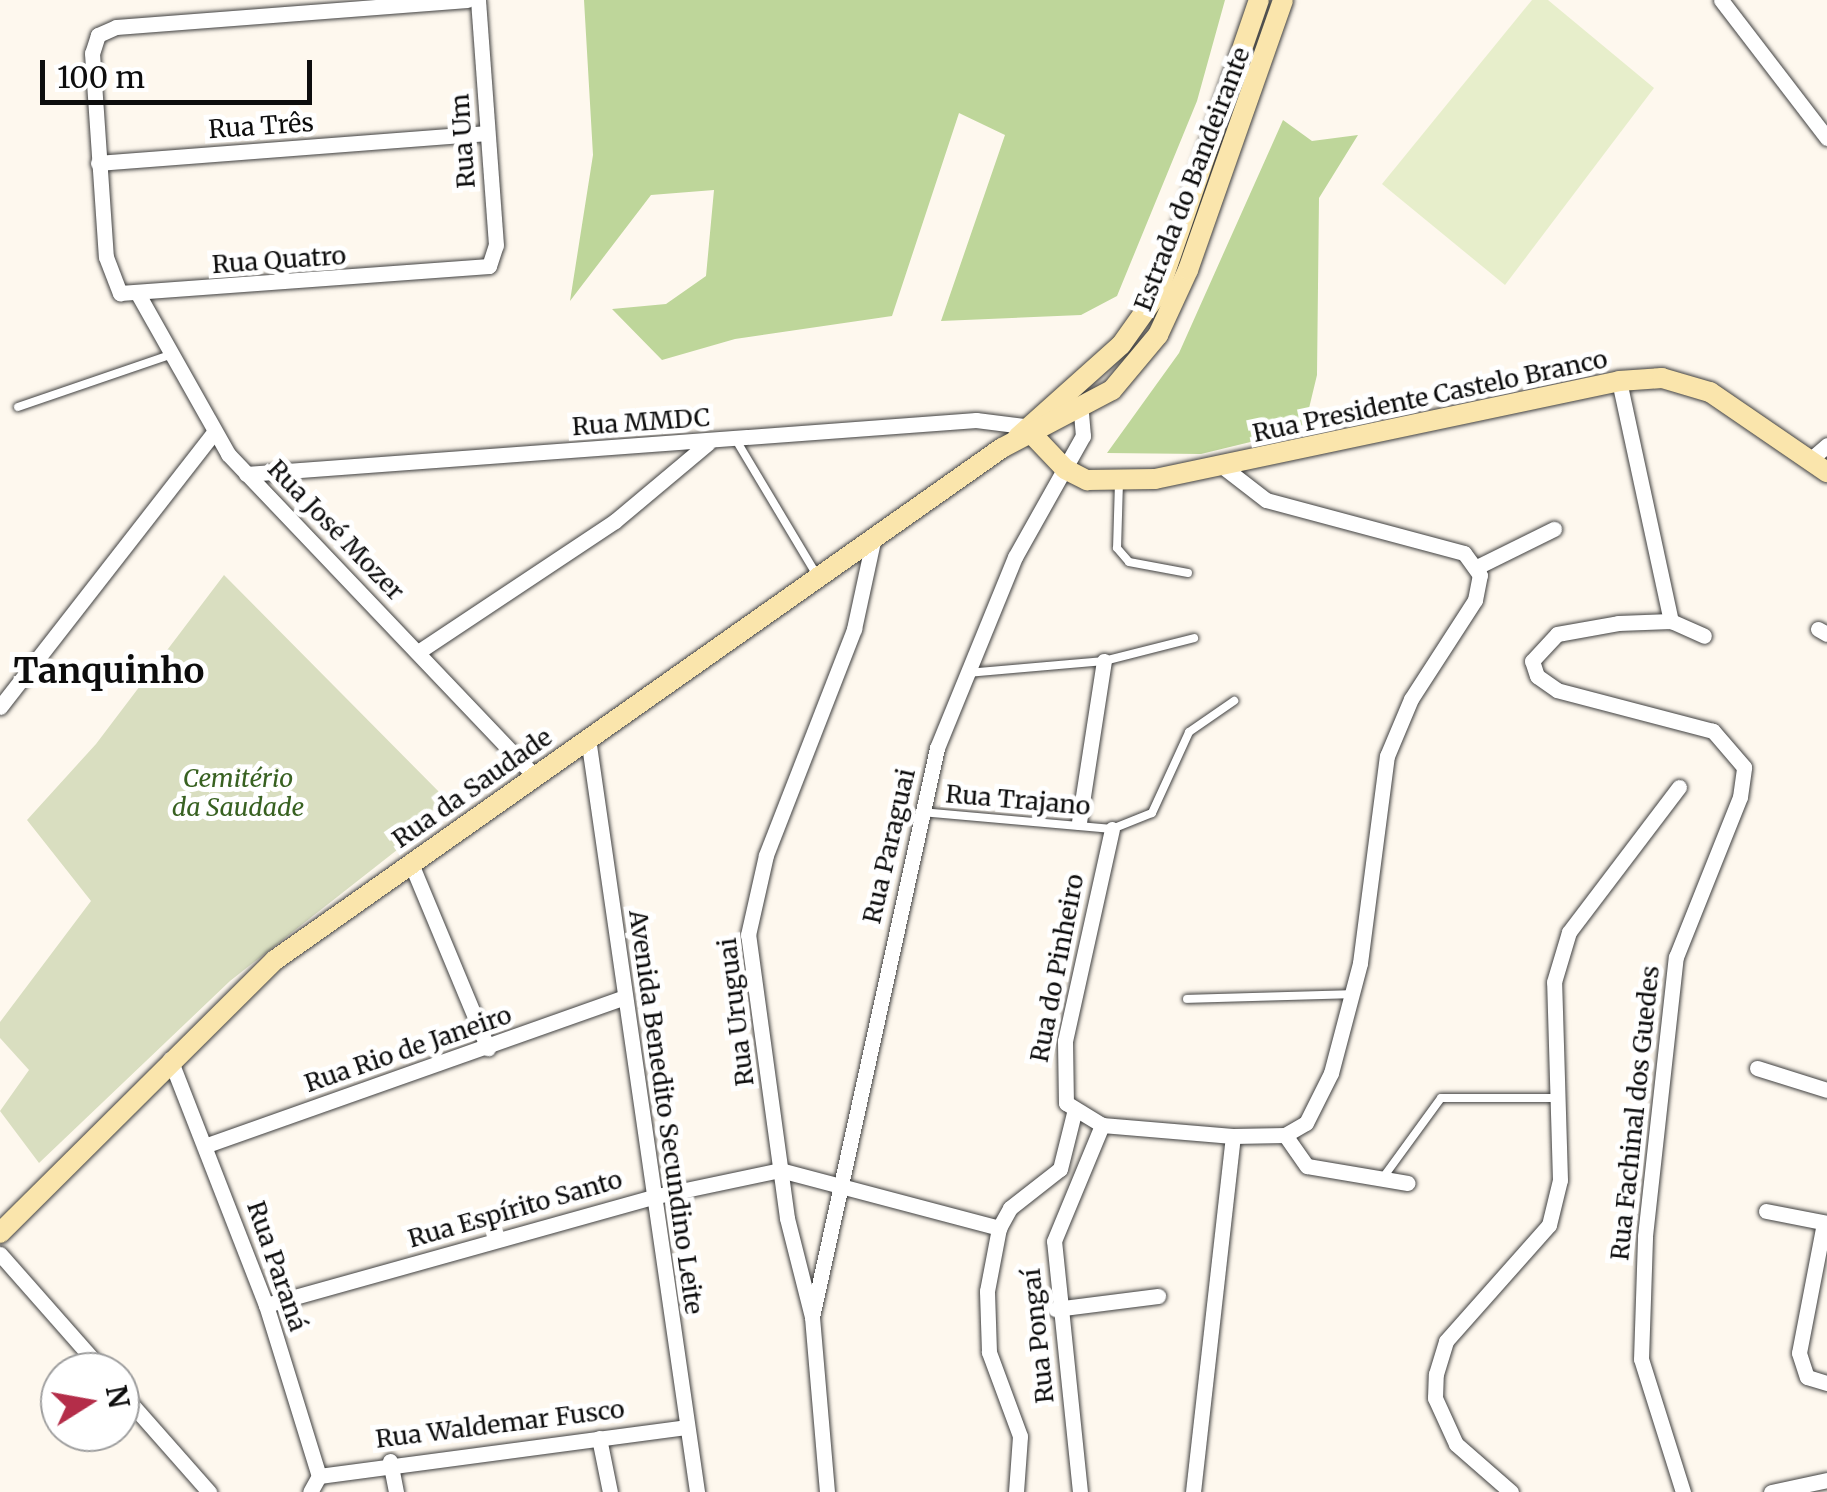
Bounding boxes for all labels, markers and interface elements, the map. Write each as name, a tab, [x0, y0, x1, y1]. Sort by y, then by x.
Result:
scale bar	[45, 40, 318, 102]
street label: Estrada do Bandeirante	[1128, 43, 1256, 315]
text: 100 m	[57, 58, 145, 96]
street label: Rua Um	[445, 93, 481, 189]
street label: Rua Três	[207, 107, 315, 145]
street label: Rua Quatro	[211, 240, 347, 280]
street label: Rua Presidente Castelo Branco	[1250, 344, 1610, 448]
street label: Rua MMDC	[571, 402, 711, 442]
street label: Rua José Mozer	[262, 454, 410, 606]
district label: Tanquinho	[14, 650, 204, 692]
street label: Rua da Saudade	[387, 722, 557, 854]
park label: Cemitério da Saudade	[172, 764, 304, 823]
street label: Rua Paraguai	[857, 766, 921, 926]
street label: Rua Trajano	[944, 779, 1092, 821]
street label: Rua do Pinheiro	[1024, 871, 1090, 1065]
street label: Avenida Benedito Secundino Leite	[623, 908, 709, 1316]
street label: Rua Uruguai	[712, 936, 760, 1088]
street label: Rua Fachinal dos Guedes	[1605, 964, 1665, 1262]
street label: Rua Rio de Janeiro	[301, 1000, 515, 1098]
street label: Rua Espírito Santo	[405, 1164, 625, 1254]
street label: Rua Paraná	[241, 1197, 313, 1335]
street label: Rua Pongaí	[1016, 1267, 1060, 1405]
north arrow	[40, 1352, 140, 1452]
text: N	[98, 1382, 137, 1411]
street label: Rua Waldemar Fusco	[374, 1394, 626, 1454]

